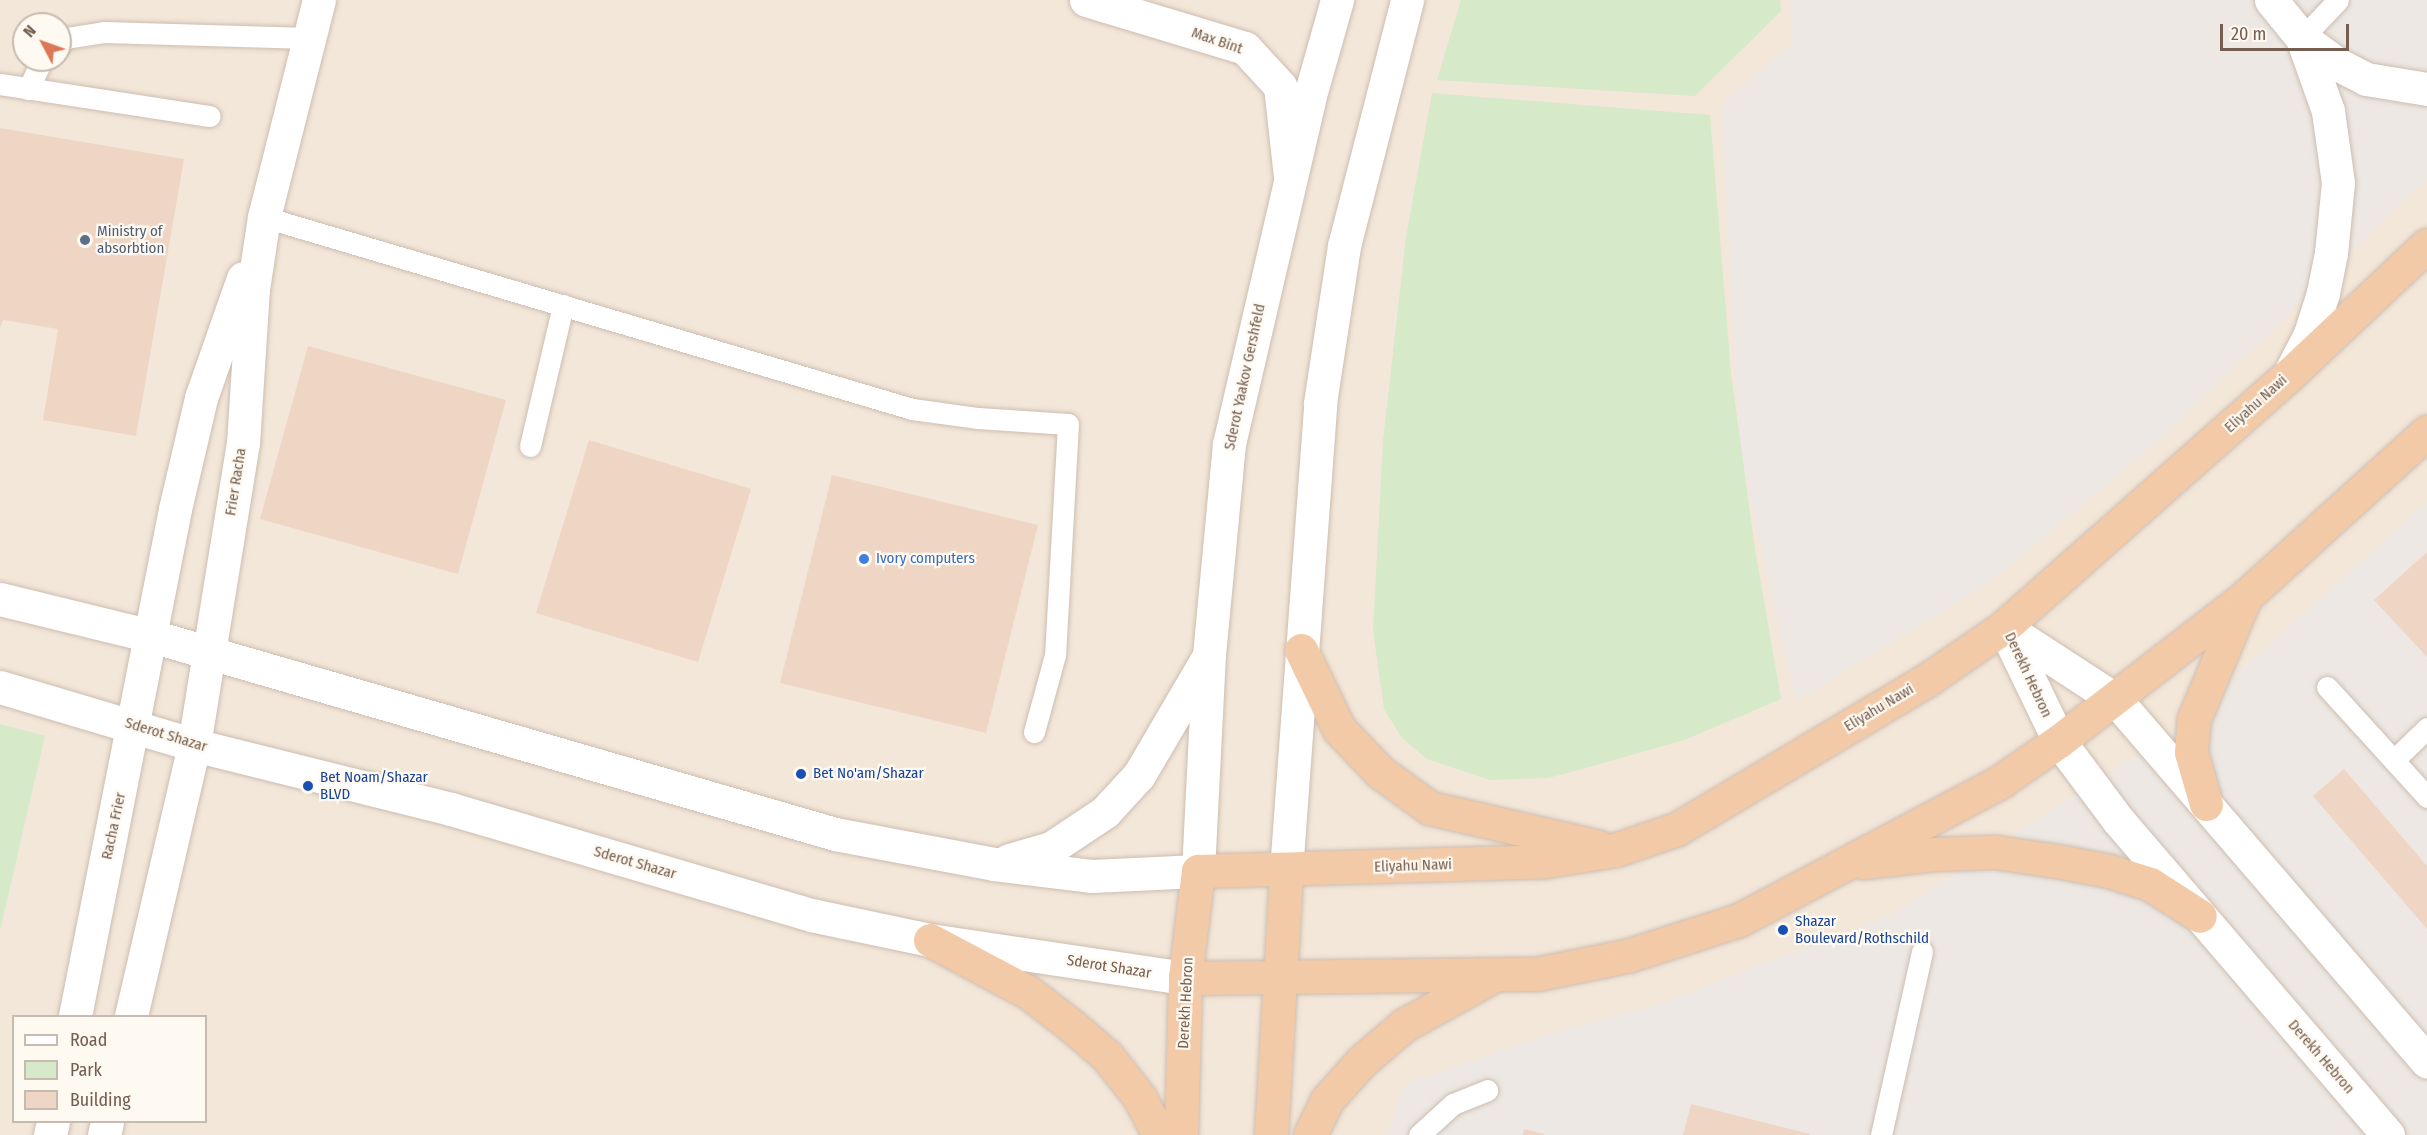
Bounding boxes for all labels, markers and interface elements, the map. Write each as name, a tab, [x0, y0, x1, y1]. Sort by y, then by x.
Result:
north arrow	[12, 12, 72, 72]
scale bar	[2223, 12, 2352, 50]
text: N	[19, 21, 40, 41]
text: 20 m	[2231, 23, 2266, 45]
street label: Max Bint	[1189, 24, 1245, 58]
place label: Ministry of absorbtion	[97, 222, 164, 257]
marker: Ministry of absorbtion	[78, 233, 92, 247]
street label: Sderot Yaakov Gershfeld	[1221, 302, 1269, 452]
street label: Eliyahu Nawi	[2221, 371, 2291, 437]
street label: Frier Racha	[222, 447, 250, 517]
place label: Ivory computers	[876, 550, 975, 568]
marker: Ivory computers	[857, 552, 871, 566]
street label: Derekh Hebron	[2000, 630, 2056, 720]
street label: Eliyahu Nawi	[1841, 680, 1917, 736]
street label: Sderot Shazar	[123, 714, 209, 756]
place label: Bet No'am/Shazar	[813, 765, 924, 783]
marker: Bet No'am/Shazar	[794, 767, 808, 781]
place label: Bet Noam/Shazar BLVD	[320, 768, 428, 803]
marker: Bet Noam/Shazar BLVD	[301, 779, 315, 793]
street label: Racha Frier	[98, 791, 130, 861]
street label: Sderot Shazar	[592, 843, 678, 883]
street label: Eliyahu Nawi	[1374, 856, 1452, 876]
place label: Shazar Boulevard/Rothschild	[1795, 912, 1929, 947]
marker: Shazar Boulevard/Rothschild	[1776, 923, 1790, 937]
street label: Sderot Shazar	[1066, 951, 1152, 983]
street label: Derekh Hebron	[1175, 957, 1197, 1049]
legend	[12, 1015, 207, 1123]
street label: Derekh Hebron	[2284, 1016, 2358, 1098]
text: Road	[70, 1029, 107, 1051]
text: Park	[70, 1059, 102, 1081]
text: Building	[70, 1089, 131, 1111]

